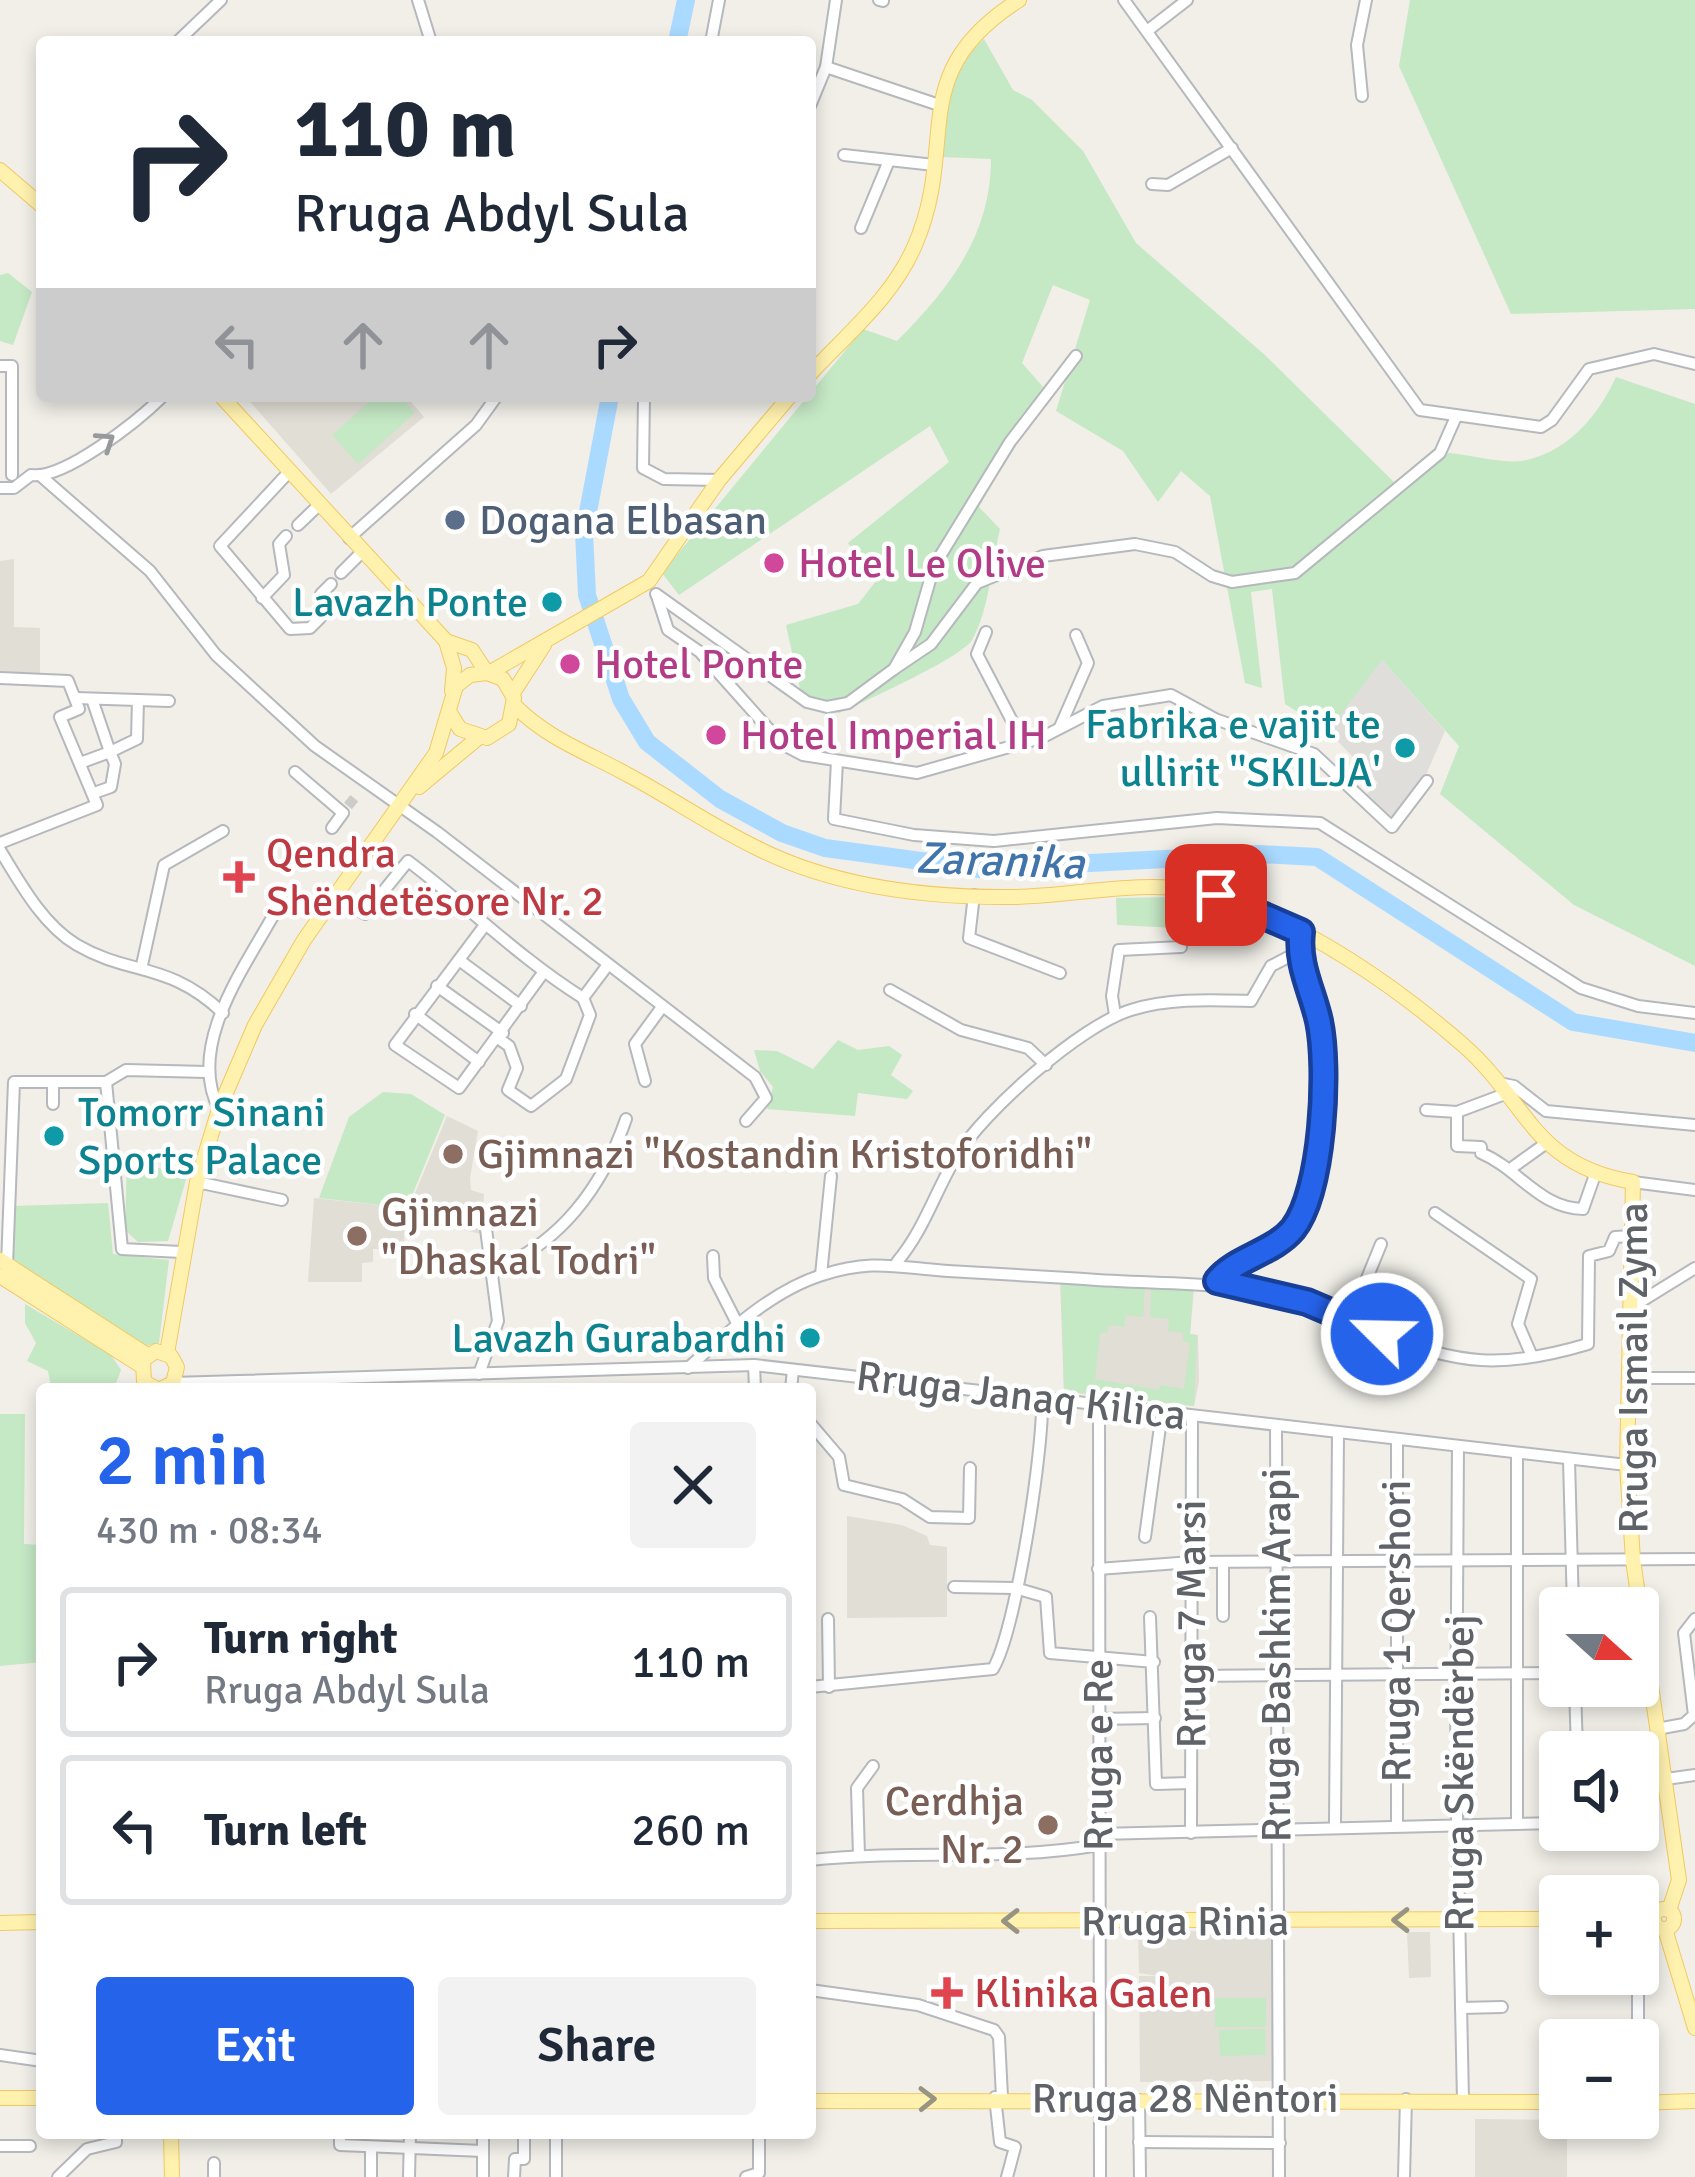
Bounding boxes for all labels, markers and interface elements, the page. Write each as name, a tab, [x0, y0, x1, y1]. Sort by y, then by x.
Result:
text: 110 m	[294, 77, 516, 181]
icon: right	[96, 84, 252, 240]
text: Rruga Abdyl Sula	[294, 180, 690, 247]
icon: left	[204, 312, 270, 378]
icon: ahead	[330, 312, 396, 378]
icon: ahead	[456, 312, 522, 378]
icon: right	[582, 312, 648, 378]
one-way arrow	[92, 434, 114, 456]
place label: Dogana Elbasan	[479, 495, 767, 546]
marker: Dogana Elbasan	[442, 507, 468, 533]
place label: Hotel Le Olive	[798, 538, 1046, 589]
marker: Hotel Le Olive	[761, 550, 787, 576]
place label: Lavazh Ponte	[292, 577, 528, 628]
marker: Lavazh Ponte	[539, 589, 565, 615]
place label: Hotel Ponte	[594, 639, 803, 690]
marker: Hotel Ponte	[557, 651, 583, 677]
place label: Fabrika e vajit te ullirit ''SKILJA'	[1085, 699, 1381, 798]
place label: Hotel Imperial IH	[740, 710, 1047, 761]
marker: Hotel Imperial IH	[703, 722, 729, 748]
marker: Fabrika e vajit te ullirit ''SKILJA'	[1392, 735, 1418, 761]
place label: Qendra Shëndetësore Nr. 2	[266, 828, 604, 927]
water label: Zaranika	[915, 831, 1086, 891]
pin	[1165, 844, 1267, 946]
marker: Qendra Shëndetësore Nr. 2	[223, 861, 255, 893]
icon: arrive	[1183, 862, 1249, 928]
place label: Tomorr Sinani Sports Palace	[78, 1087, 326, 1186]
marker: Tomorr Sinani Sports Palace	[41, 1123, 67, 1149]
place label: Gjimnazi "Kostandin Kristoforidhi"	[477, 1129, 1092, 1180]
marker: Gjimnazi "Kostandin Kristoforidhi"	[440, 1141, 466, 1167]
place label: Gjimnazi "Dhaskal Todri"	[381, 1187, 656, 1286]
street label: Rruga Ismail Zyma	[1608, 1202, 1659, 1534]
marker: Gjimnazi "Dhaskal Todri"	[344, 1223, 370, 1249]
position arrow	[1319, 1271, 1445, 1397]
place label: Lavazh Gurabardhi	[451, 1313, 786, 1364]
marker: Lavazh Gurabardhi	[797, 1325, 823, 1351]
street label: Rruga Janaq Kilica	[853, 1350, 1189, 1442]
text: 2 min	[96, 1416, 268, 1505]
button: close	[630, 1422, 756, 1548]
street label: Rruga Bashkim Arapi	[1251, 1468, 1302, 1842]
street label: Rruga 1 Qershori	[1371, 1480, 1422, 1782]
street label: Rruga 7 Marsi	[1166, 1500, 1217, 1748]
text: 430 m · 08:34	[96, 1506, 323, 1554]
north arrow	[1539, 1587, 1659, 1707]
map controls	[1539, 1587, 1659, 2139]
text: Turn right	[204, 1611, 398, 1666]
street label: Rruga Skëndërbej	[1434, 1614, 1485, 1932]
icon: right	[102, 1629, 168, 1695]
text: 110 m	[631, 1635, 750, 1690]
street label: Rruga e Re	[1073, 1659, 1124, 1851]
text: Rruga Abdyl Sula	[204, 1666, 490, 1714]
button: sound	[1539, 1731, 1659, 1851]
place label: Cerdhja Nr. 2	[885, 1776, 1024, 1875]
icon: left	[102, 1797, 168, 1863]
text: Turn left	[204, 1803, 367, 1858]
text: 260 m	[631, 1803, 750, 1858]
marker: Cerdhja Nr. 2	[1035, 1812, 1061, 1838]
button: +	[1539, 1875, 1659, 1995]
street label: Rruga Rinia	[1081, 1896, 1289, 1947]
one-way arrow	[1391, 1907, 1409, 1933]
one-way arrow	[1001, 1908, 1019, 1934]
place label: Klinika Galen	[974, 1968, 1213, 2019]
button: Exit	[96, 1977, 414, 2115]
button: Share	[438, 1977, 756, 2115]
marker: Klinika Galen	[931, 1977, 963, 2009]
button: −	[1539, 2019, 1659, 2139]
street label: Rruga 28 Nëntori	[1031, 2073, 1339, 2124]
one-way arrow	[919, 2086, 937, 2112]

